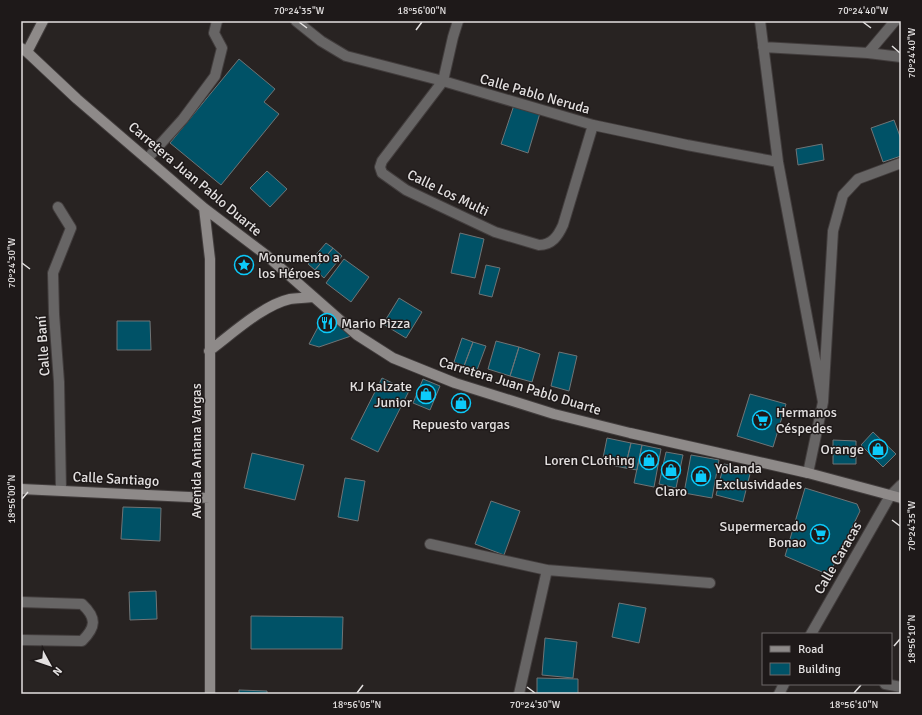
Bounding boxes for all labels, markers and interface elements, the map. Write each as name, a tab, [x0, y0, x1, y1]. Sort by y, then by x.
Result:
text: 70°24'35"W	[274, 5, 325, 17]
text: 18°56'00"N	[398, 5, 446, 17]
text: 70°24'40"W	[838, 5, 889, 17]
text: 70°24'40"W	[906, 27, 918, 78]
street label: Calle Pablo Neruda	[478, 70, 592, 118]
street label: Carretera Juan Pablo Duarte	[125, 118, 265, 240]
street label: Calle Los Multi	[404, 166, 492, 220]
text: 70°24'30"W	[6, 237, 18, 288]
place label: Monumento a los Héroes	[258, 249, 340, 282]
place icon: Monumento a los Héroes	[233, 254, 255, 276]
restaurant icon: Mario Pizza	[316, 312, 338, 334]
street label: Calle Baní	[32, 315, 54, 377]
place label: Mario Pizza	[341, 315, 410, 332]
street label: Carretera Juan Pablo Duarte	[437, 353, 603, 419]
place label: KJ Kalzate Junior	[350, 378, 413, 411]
street label: Avenida Aniana Vargas	[188, 383, 205, 519]
shop icon: KJ Kalzate Junior	[415, 383, 437, 405]
shop icon: Repuesto vargas	[450, 392, 472, 414]
place label: Hermanos Céspedes	[776, 404, 837, 437]
supermarket icon: Hermanos Céspedes	[751, 409, 773, 431]
place label: Repuesto vargas	[412, 416, 510, 433]
shop icon: Orange	[867, 438, 889, 460]
place label: Orange	[821, 441, 864, 458]
shop icon: Loren CLothing	[638, 449, 660, 471]
place label: Loren CLothing	[544, 452, 635, 469]
shop icon: Claro	[660, 459, 682, 481]
place label: Yolanda Exclusividades	[715, 460, 802, 493]
shop icon: Yolanda Exclusividades	[690, 465, 712, 487]
street label: Calle Santiago	[72, 468, 160, 490]
text: 18°56'00"N	[6, 475, 18, 523]
place label: Claro	[655, 483, 687, 500]
text: 70°24'35"W	[906, 500, 918, 551]
place label: Supermercado Bonao	[720, 518, 806, 551]
street label: Calle Caracas	[810, 519, 866, 597]
supermarket icon: Supermercado Bonao	[809, 523, 831, 545]
text: 18°56'10"N	[906, 615, 918, 663]
legend	[762, 633, 892, 685]
text: Road	[798, 642, 824, 657]
north arrow	[30, 645, 70, 685]
text: Building	[798, 662, 841, 677]
text: N	[50, 664, 65, 678]
text: 18°56'05"N	[333, 699, 381, 711]
text: 70°24'30"W	[510, 699, 561, 711]
text: 18°56'10"N	[830, 699, 878, 711]

